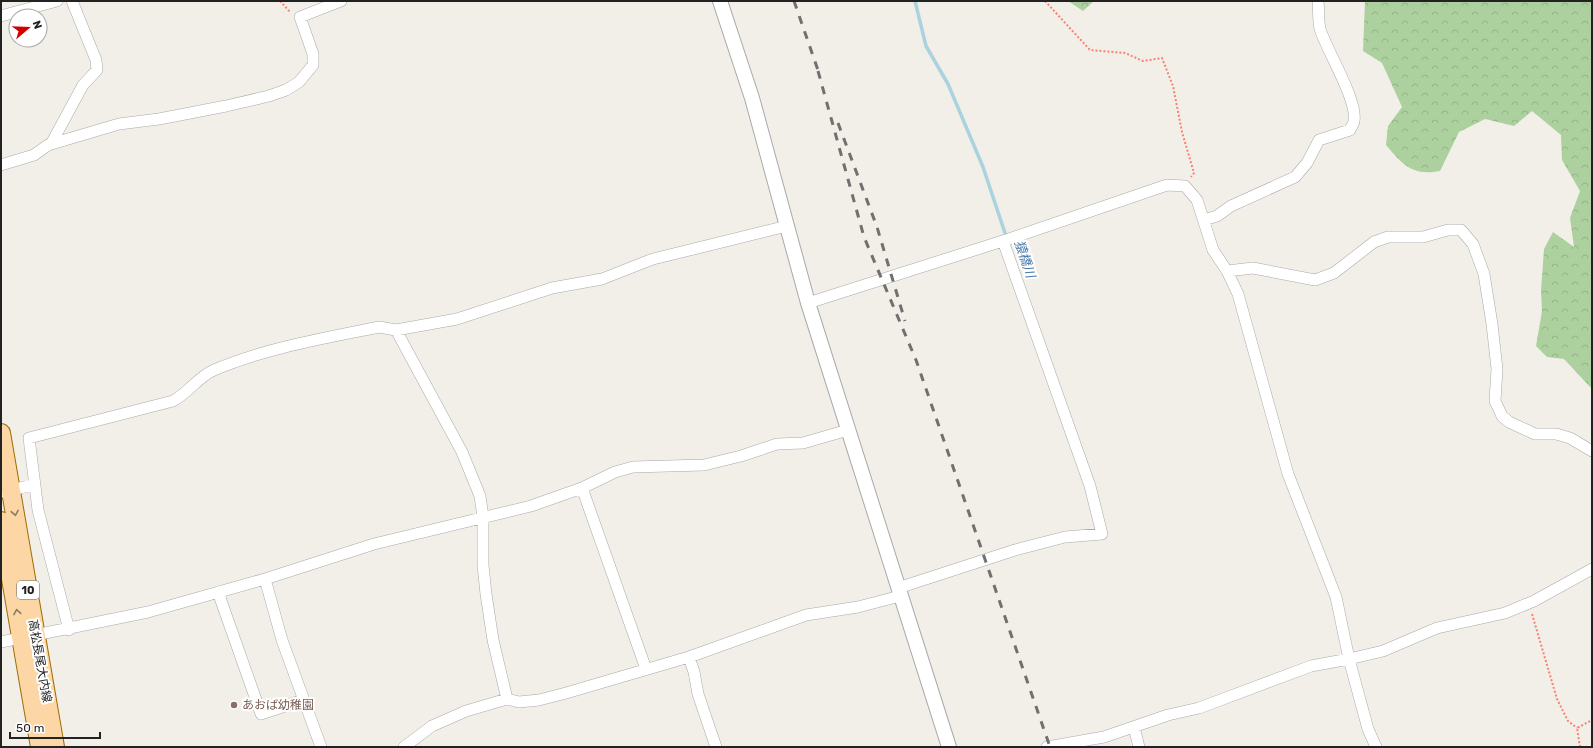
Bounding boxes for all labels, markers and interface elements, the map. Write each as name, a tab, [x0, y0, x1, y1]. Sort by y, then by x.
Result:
north arrow	[8, 8, 48, 48]
text: N	[30, 19, 44, 31]
water label: 猿橋川	[1012, 238, 1039, 282]
one-way arrow	[10, 510, 19, 516]
road number: 10	[17, 581, 39, 599]
one-way arrow	[13, 608, 22, 615]
street label: 高松長尾大内線	[26, 618, 54, 704]
place label: あおば幼稚園	[242, 698, 314, 712]
marker: あおば幼稚園	[229, 700, 239, 710]
scale bar	[10, 714, 100, 740]
text: 50 m	[16, 721, 44, 735]

